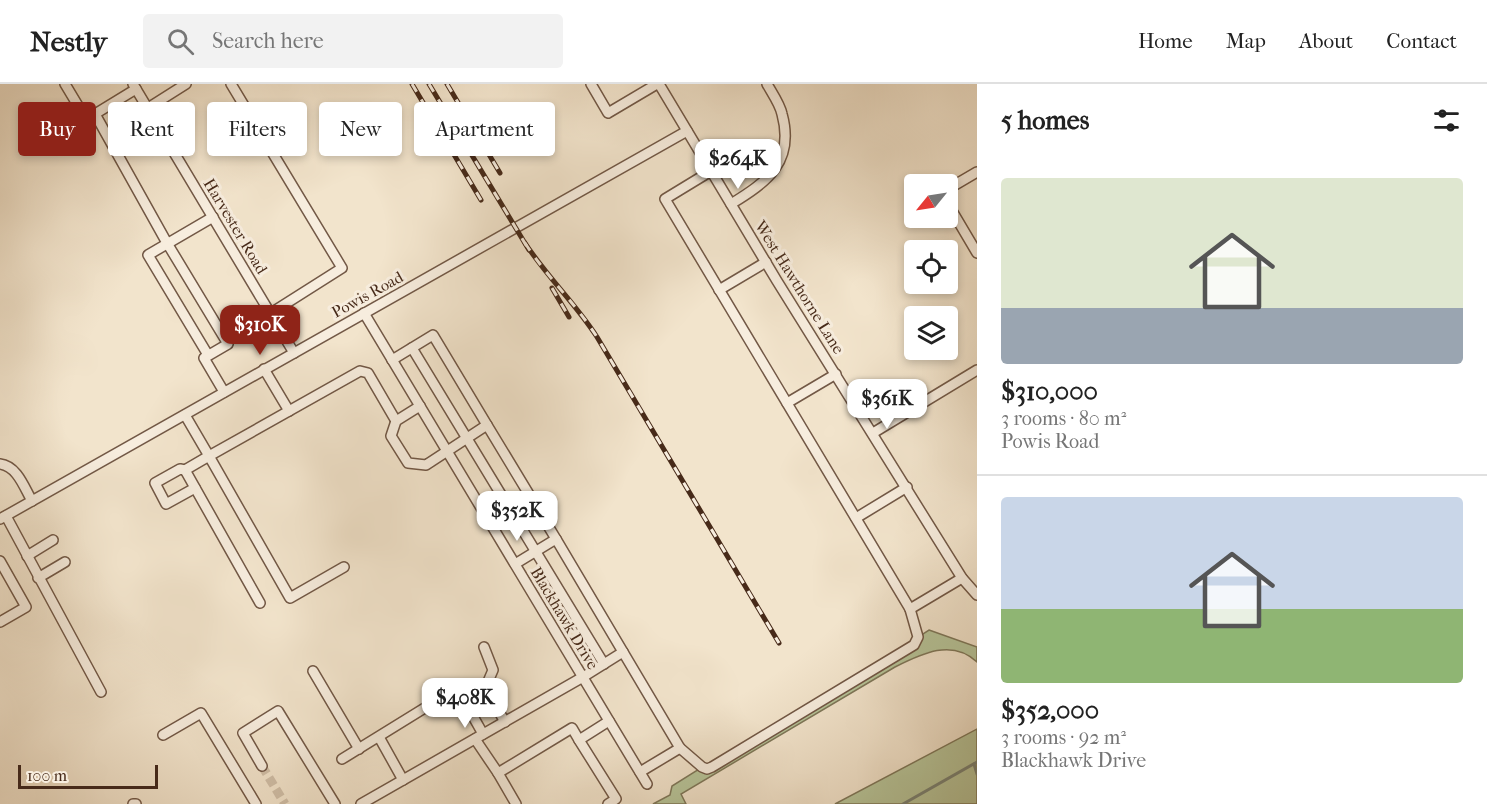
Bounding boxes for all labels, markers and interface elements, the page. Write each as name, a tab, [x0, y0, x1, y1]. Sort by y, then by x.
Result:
search box	[143, 14, 563, 68]
text: Nestly	[30, 25, 107, 58]
icon: search	[164, 25, 197, 58]
text: Search here	[212, 28, 324, 54]
text: Home	[1138, 29, 1193, 53]
text: Map	[1226, 29, 1266, 53]
text: About	[1299, 29, 1353, 53]
text: Contact	[1386, 29, 1457, 53]
chip: Buy	[18, 102, 96, 156]
chip: Rent	[108, 102, 195, 156]
chip: Filters	[207, 102, 307, 156]
chip: New	[319, 102, 402, 156]
chip: Apartment	[414, 102, 555, 156]
icon: filters	[1430, 104, 1463, 137]
text: 5 homes	[1001, 105, 1089, 136]
pin: $264K	[696, 139, 780, 190]
text: $264K	[709, 147, 767, 170]
north arrow	[904, 174, 958, 228]
map controls	[904, 174, 958, 360]
street label: Harvester Road	[200, 175, 272, 278]
street label: West Hawthorne Lane	[750, 216, 848, 357]
icon: home	[1178, 217, 1286, 325]
button: locate	[904, 240, 958, 294]
street label: Powis Road	[328, 267, 407, 322]
pin: $310K	[218, 305, 302, 356]
button: layers	[904, 306, 958, 360]
text: $310K	[234, 313, 286, 336]
text: $310,000	[1001, 376, 1098, 407]
pin: $361K	[845, 379, 929, 430]
text: $361K	[861, 387, 913, 410]
text: 3 rooms · 80 m²	[1001, 407, 1126, 430]
text: Powis Road	[1001, 430, 1099, 453]
pin: $352K	[475, 491, 559, 542]
text: $352K	[491, 499, 543, 522]
icon: home	[1178, 536, 1286, 644]
street label: Blackhawk Drive	[527, 564, 603, 673]
pin: $408K	[423, 678, 507, 729]
text: $408K	[436, 686, 494, 709]
text: $352,000	[1001, 695, 1099, 726]
text: 3 rooms · 92 m²	[1001, 726, 1126, 749]
text: Blackhawk Drive	[1001, 749, 1146, 772]
scale bar	[18, 762, 158, 790]
text: 100 m	[27, 766, 67, 785]

